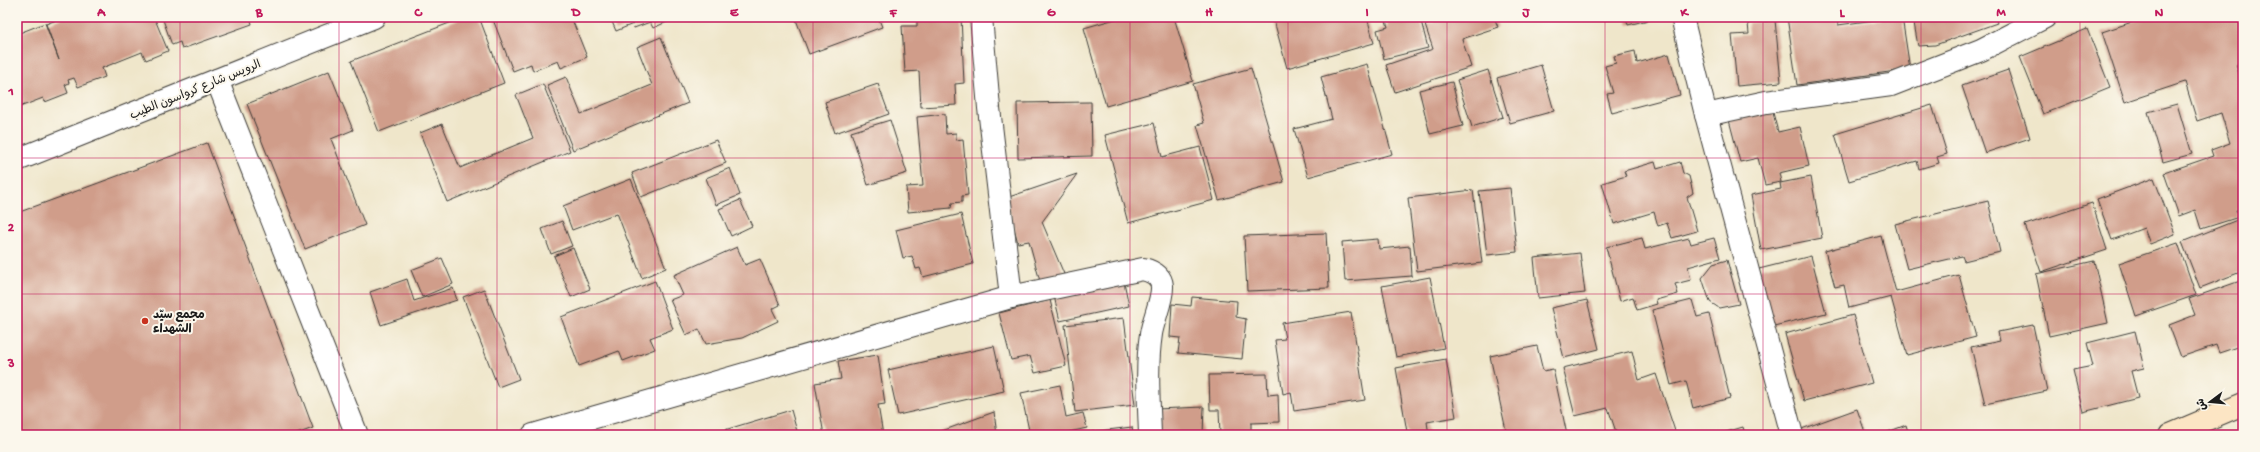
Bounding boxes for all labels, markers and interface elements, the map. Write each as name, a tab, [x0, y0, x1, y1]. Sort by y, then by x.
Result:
text: A	[96, 6, 106, 21]
text: B	[255, 6, 264, 21]
text: C	[413, 6, 423, 21]
text: D	[571, 6, 581, 21]
text: E	[730, 6, 739, 21]
text: F	[889, 6, 898, 21]
text: G	[1047, 6, 1056, 21]
text: H	[1205, 6, 1213, 21]
text: I	[1365, 6, 1369, 21]
text: J	[1522, 6, 1531, 21]
text: K	[1679, 6, 1689, 21]
text: L	[1840, 6, 1846, 21]
text: M	[1996, 6, 2006, 21]
text: N	[2155, 6, 2164, 21]
street label: الرويس شارع كرواسون الطيب	[128, 58, 263, 124]
text: 1	[7, 85, 14, 100]
text: 2	[8, 221, 15, 236]
place label: مجمع سيّد الشهداء	[153, 309, 205, 337]
marker: مجمع سيّد الشهداء	[140, 316, 150, 326]
text: 3	[7, 357, 15, 372]
north arrow	[2190, 382, 2230, 422]
text: ش	[2195, 397, 2210, 412]

